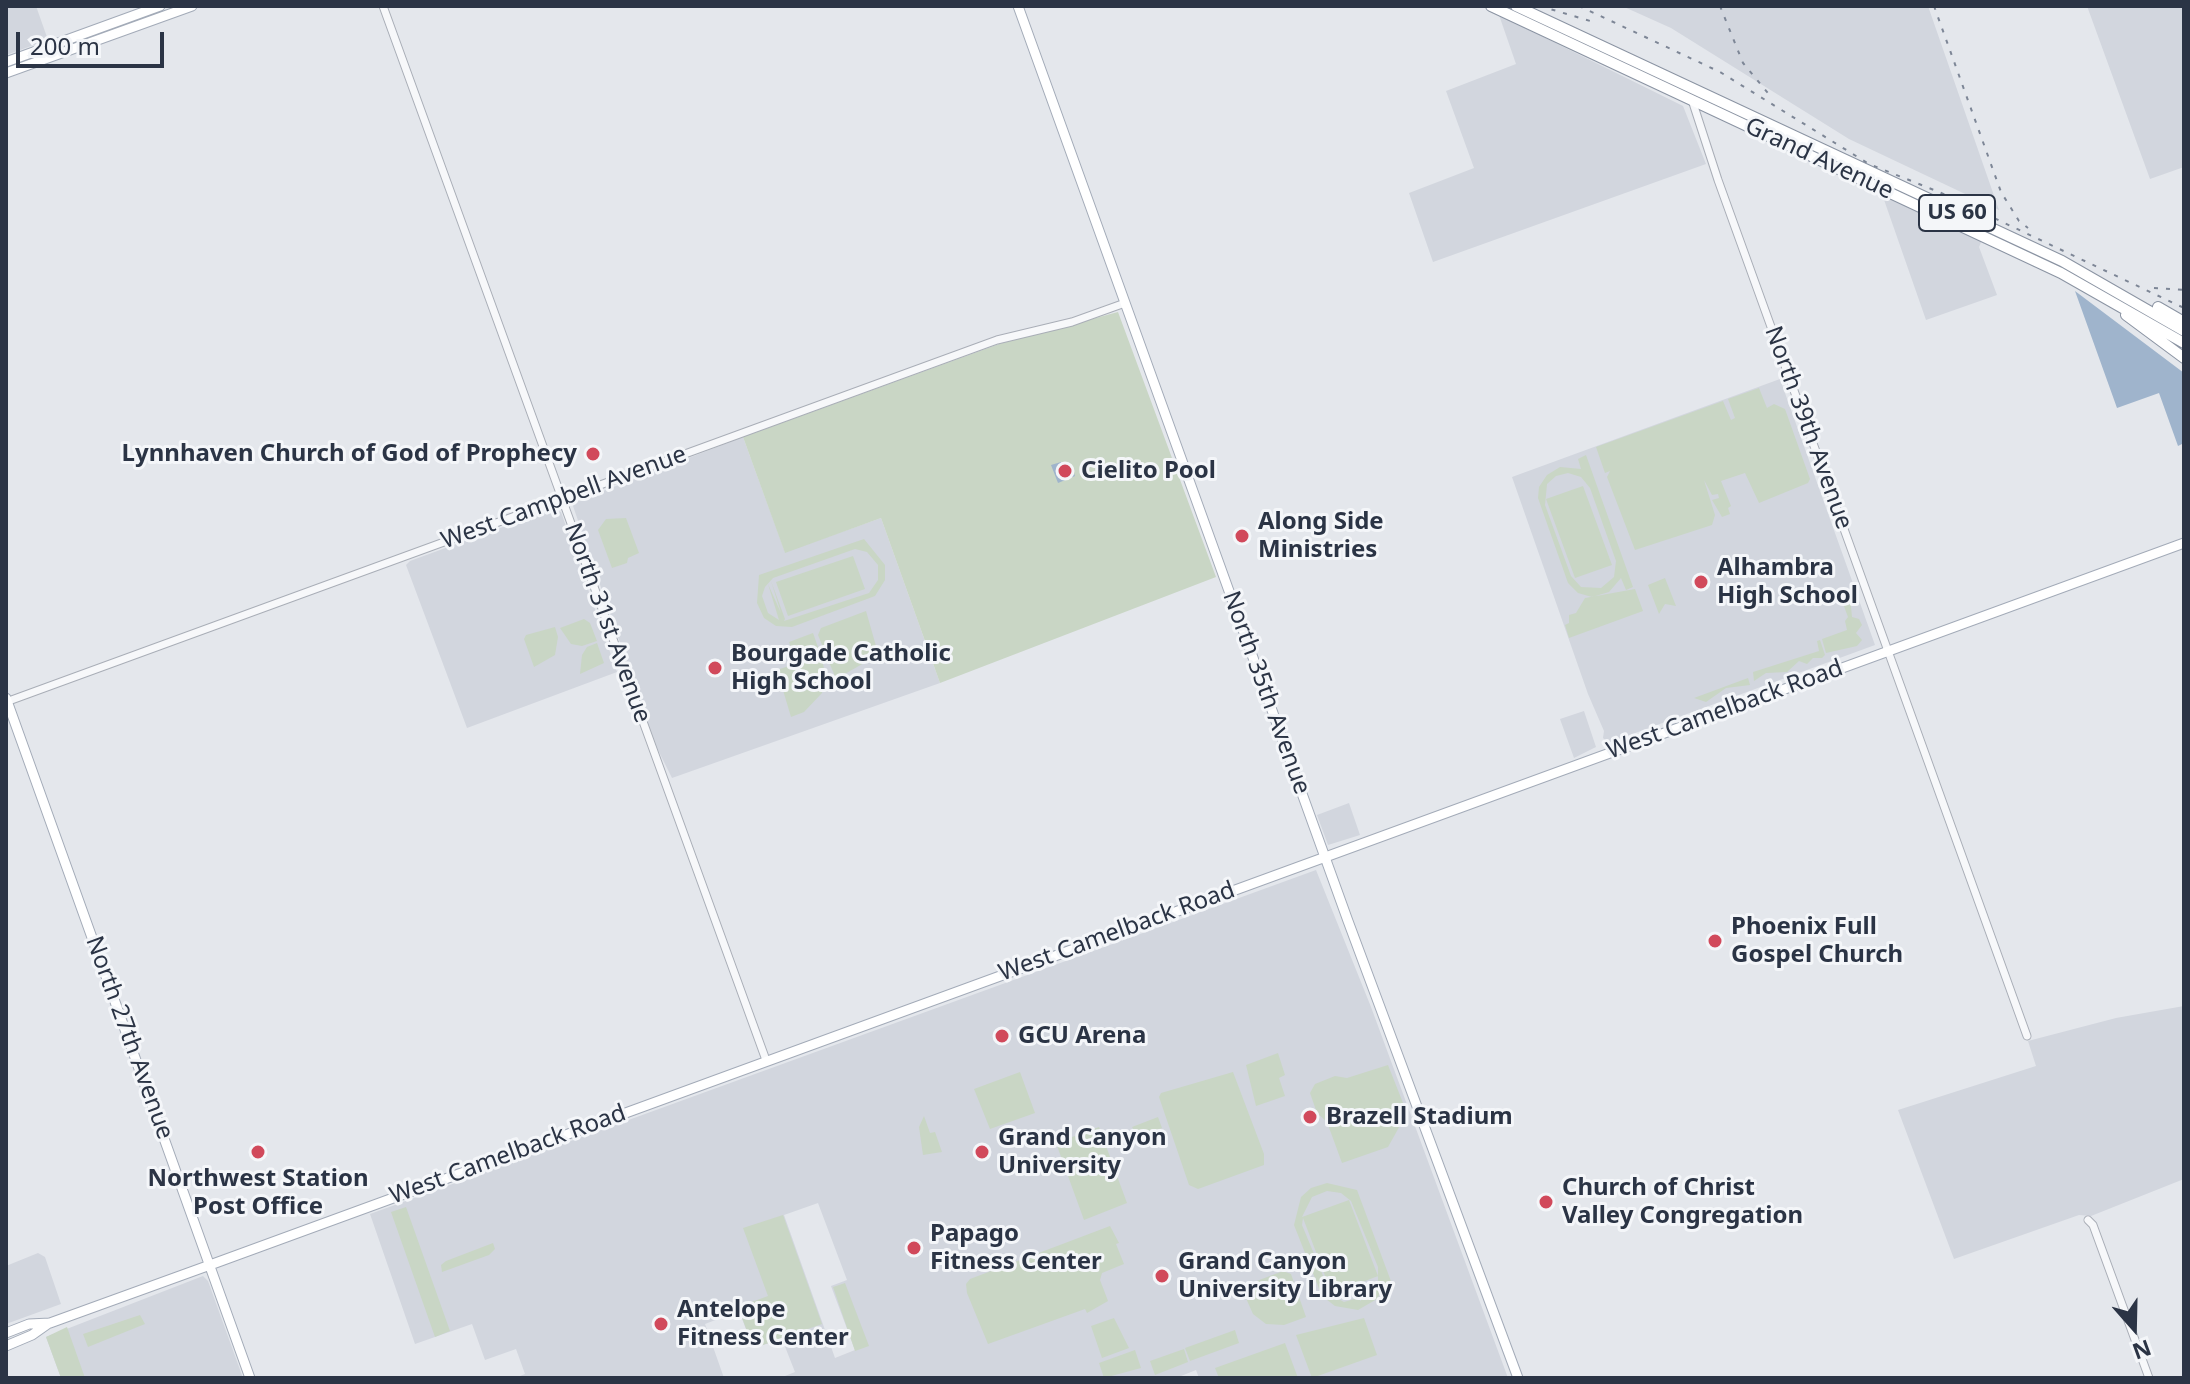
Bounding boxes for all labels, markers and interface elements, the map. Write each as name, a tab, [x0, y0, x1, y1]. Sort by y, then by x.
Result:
scale bar	[20, 16, 168, 66]
text: 200 m	[30, 29, 100, 62]
street label: Grand Avenue	[1740, 112, 1898, 206]
road number: US 60	[1919, 195, 1995, 231]
street label: North 39th Avenue	[1758, 323, 1858, 533]
place label: Lynnhaven Church of God of Prophecy	[122, 440, 577, 468]
street label: West Campbell Avenue	[437, 440, 691, 556]
marker: Lynnhaven Church of God of Prophecy	[584, 445, 602, 463]
place label: Cielito Pool	[1081, 457, 1216, 485]
marker: Cielito Pool	[1056, 462, 1074, 480]
place label: Along Side Ministries	[1258, 508, 1384, 564]
street label: North 31st Avenue	[557, 519, 657, 727]
marker: Along Side Ministries	[1233, 527, 1251, 545]
place label: Alhambra High School	[1717, 554, 1858, 610]
marker: Alhambra High School	[1692, 573, 1710, 591]
street label: North 35th Avenue	[1216, 588, 1316, 798]
place label: Bourgade Catholic High School	[731, 640, 951, 696]
street label: West Camelback Road	[1603, 654, 1847, 766]
marker: Bourgade Catholic High School	[706, 659, 724, 677]
street label: West Camelback Road	[995, 876, 1239, 988]
place label: Phoenix Full Gospel Church	[1731, 913, 1903, 969]
marker: Phoenix Full Gospel Church	[1706, 932, 1724, 950]
street label: North 27th Avenue	[79, 933, 179, 1143]
place label: GCU Arena	[1018, 1022, 1146, 1050]
marker: GCU Arena	[993, 1027, 1011, 1045]
street label: West Camelback Road	[386, 1099, 630, 1211]
place label: Brazell Stadium	[1326, 1103, 1513, 1131]
marker: Brazell Stadium	[1301, 1108, 1319, 1126]
place label: Grand Canyon University	[998, 1124, 1167, 1180]
marker: Northwest Station Post Office	[249, 1143, 267, 1161]
marker: Grand Canyon University	[973, 1143, 991, 1161]
place label: Northwest Station Post Office	[147, 1165, 369, 1221]
place label: Church of Christ Valley Congregation	[1562, 1174, 1803, 1230]
marker: Church of Christ Valley Congregation	[1537, 1193, 1555, 1211]
place label: Papago Fitness Center	[930, 1220, 1102, 1276]
marker: Papago Fitness Center	[905, 1239, 923, 1257]
place label: Grand Canyon University Library	[1178, 1248, 1392, 1304]
marker: Grand Canyon University Library	[1153, 1267, 1171, 1285]
north arrow	[2094, 1288, 2174, 1368]
place label: Antelope Fitness Center	[677, 1296, 849, 1352]
marker: Antelope Fitness Center	[652, 1315, 670, 1333]
text: N	[2129, 1333, 2156, 1368]

